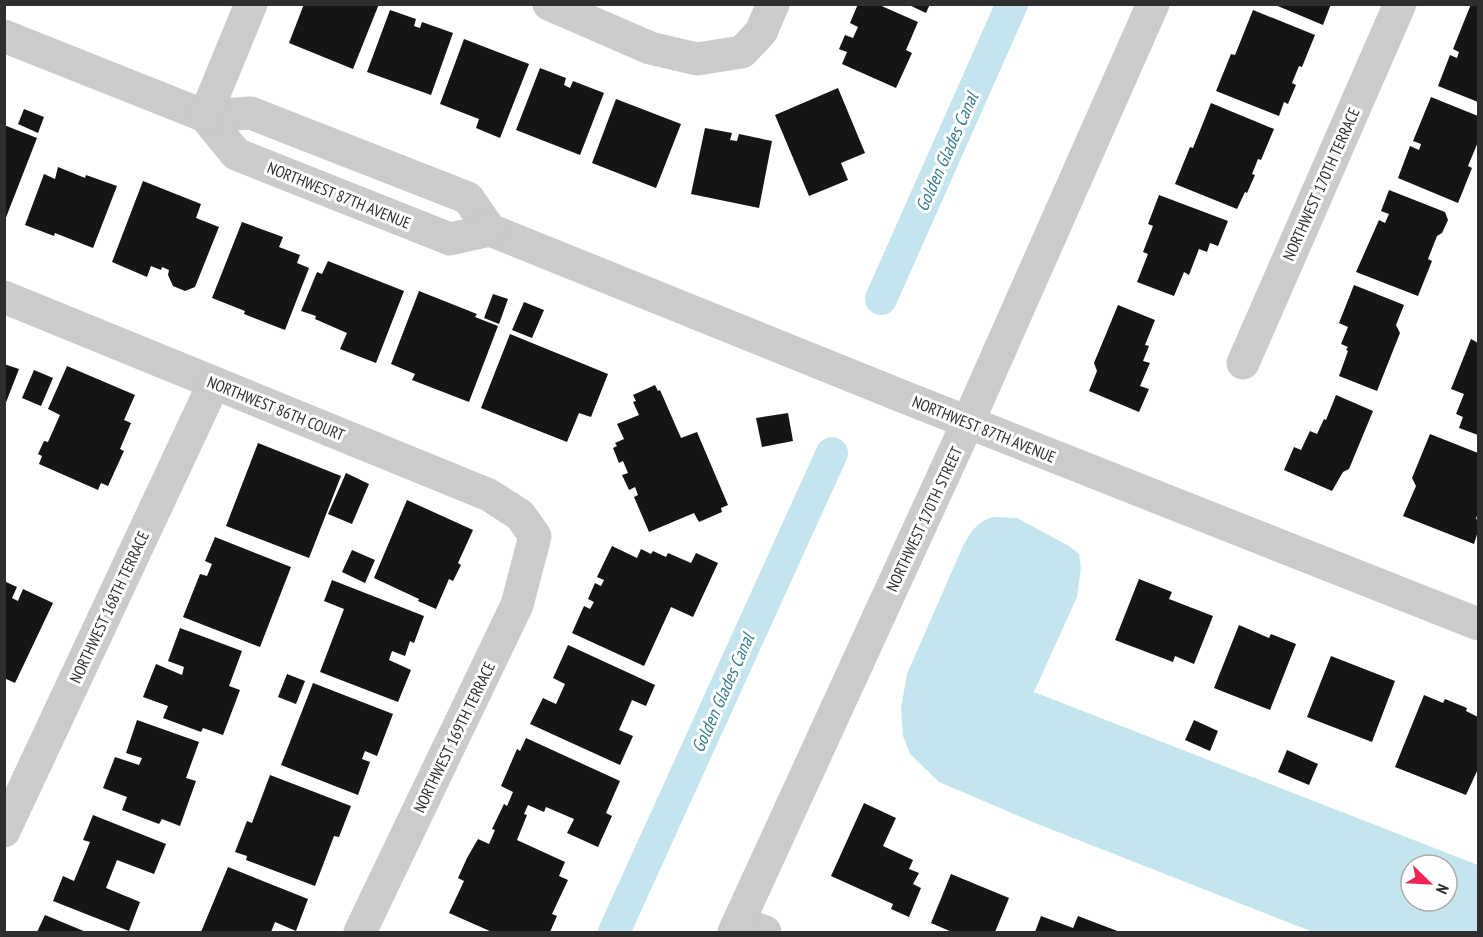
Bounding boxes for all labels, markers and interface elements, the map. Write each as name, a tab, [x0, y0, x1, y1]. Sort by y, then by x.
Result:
water label: Golden Glades Canal	[910, 87, 984, 215]
street label: NORTHWEST 170TH TERRACE	[1278, 104, 1364, 264]
street label: NORTHWEST 87TH AVENUE	[264, 157, 414, 233]
street label: NORTHWEST 86TH COURT	[204, 371, 348, 445]
street label: NORTHWEST 87TH AVENUE	[909, 391, 1059, 467]
street label: NORTHWEST 170TH STREET	[882, 443, 966, 595]
street label: NORTHWEST 168TH TERRACE	[65, 528, 153, 686]
water label: Golden Glades Canal	[686, 628, 760, 756]
street label: NORTHWEST 169TH TERRACE	[409, 658, 499, 816]
north arrow	[1399, 853, 1459, 913]
text: N	[1432, 881, 1454, 897]

